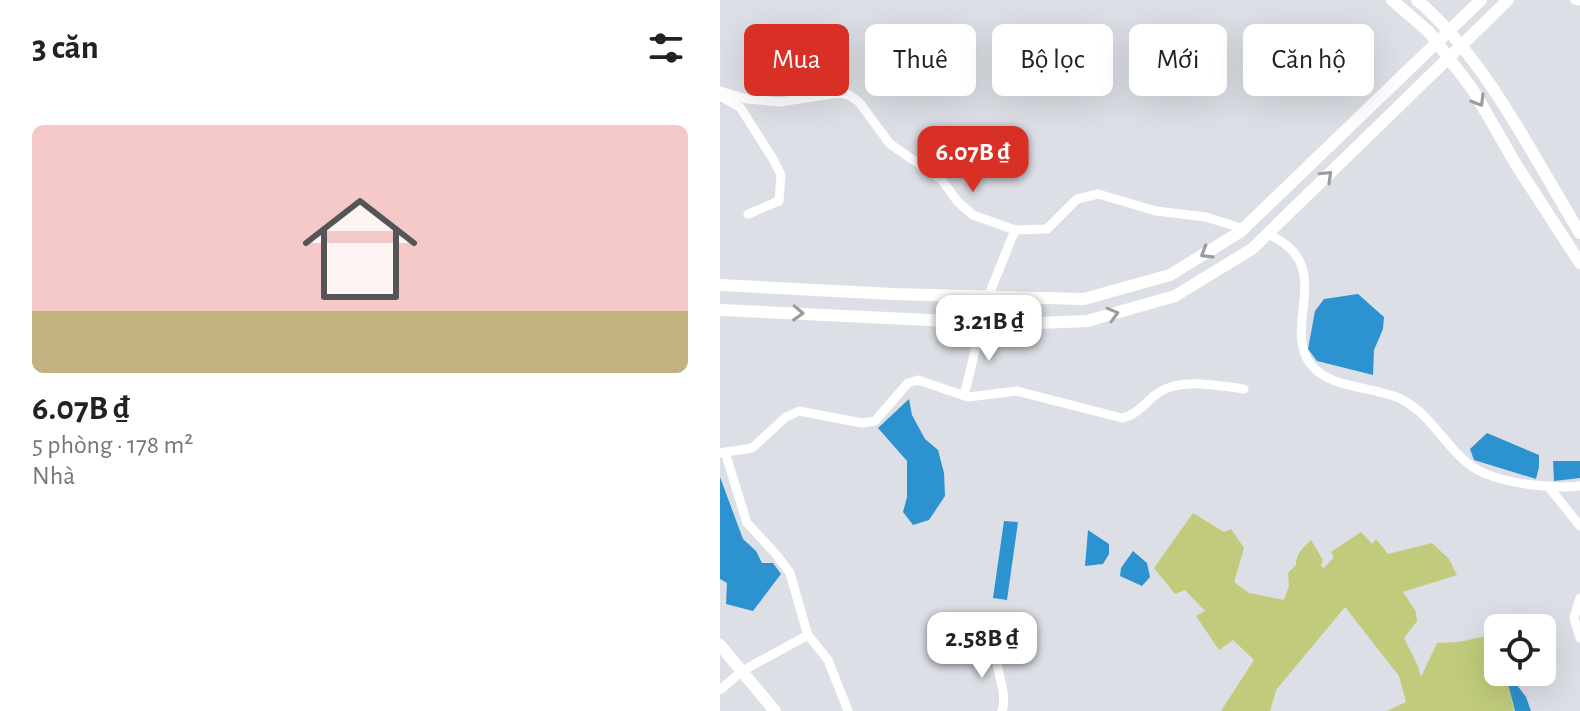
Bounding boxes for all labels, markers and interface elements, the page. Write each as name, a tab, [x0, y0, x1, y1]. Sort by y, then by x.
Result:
chip: Mua	[744, 24, 849, 96]
chip: Thuê	[865, 24, 976, 96]
chip: Bộ lọc	[992, 24, 1113, 96]
chip: Mới	[1129, 24, 1227, 96]
chip: Căn hộ	[1243, 24, 1374, 96]
icon: filters	[644, 26, 688, 70]
text: 3 căn	[32, 31, 99, 65]
one-way arrow	[1469, 92, 1485, 107]
pin: 6.07B ₫	[899, 126, 1047, 194]
text: 6.07B ₫	[936, 139, 1010, 165]
one-way arrow	[1318, 171, 1332, 185]
icon: home	[288, 177, 432, 321]
one-way arrow	[1200, 243, 1215, 259]
pin: 3.21B ₫	[915, 295, 1063, 363]
one-way arrow	[792, 305, 805, 322]
one-way arrow	[1105, 306, 1119, 323]
text: 3.21B ₫	[954, 308, 1024, 334]
text: 6.07B ₫	[32, 392, 130, 426]
text: 5 phòng · 178 m²	[32, 432, 193, 458]
text: Nhà	[32, 463, 75, 489]
pin: 2.58B ₫	[908, 612, 1056, 680]
map controls	[1484, 614, 1556, 686]
button: locate	[1484, 614, 1556, 686]
text: 2.58B ₫	[945, 625, 1019, 651]

